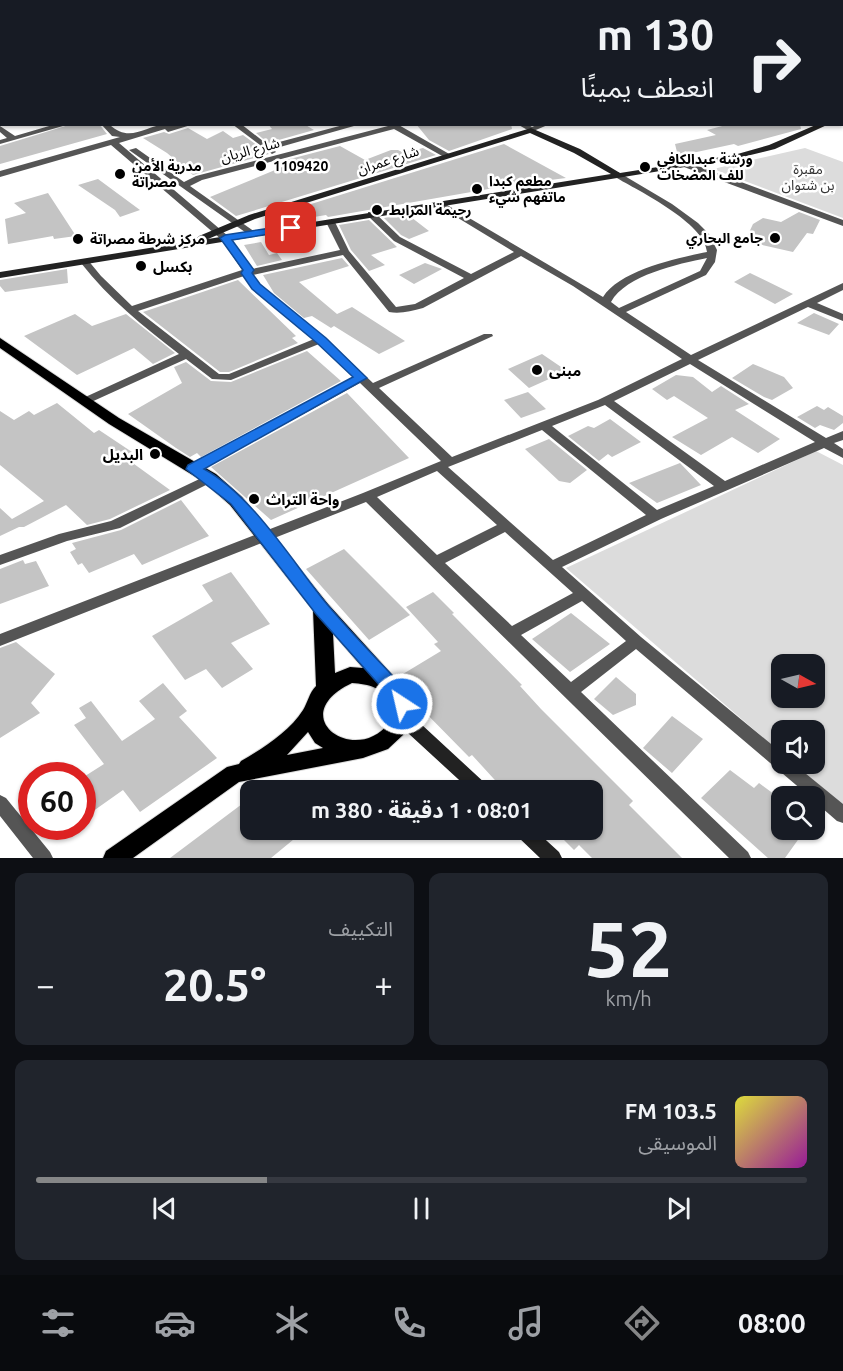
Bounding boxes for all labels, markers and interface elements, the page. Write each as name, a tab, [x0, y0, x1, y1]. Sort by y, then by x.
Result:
text: 130 m	[597, 11, 714, 58]
icon: right	[735, 24, 813, 102]
text: انعطف يمينًا	[580, 72, 714, 102]
street label: شارع الريان	[219, 134, 282, 168]
street label: شارع عمران	[355, 143, 422, 180]
place label: ورشة عبدالكافي للف المضخات	[657, 151, 753, 183]
place label: مدرية الأمن مصراتة	[132, 158, 202, 191]
place label: 1109420	[273, 158, 328, 174]
marker: 1109420	[254, 159, 268, 173]
marker: ورشة عبدالكافي للف المضخات	[638, 160, 652, 174]
park label: مقبرة بن شتوان	[782, 161, 835, 194]
marker: مدرية الأمن مصراتة	[113, 167, 127, 181]
place label: مطعم كبدا ماتفهم شيء	[489, 173, 566, 208]
marker: مطعم كبدا ماتفهم شيء	[470, 182, 484, 196]
pin	[265, 202, 316, 253]
place label: رحيمة المرابط	[389, 202, 472, 219]
marker: رحيمة المرابط	[370, 203, 384, 217]
icon: arrive	[274, 211, 307, 244]
place label: جامع البحاري	[686, 230, 763, 249]
place label: مركز شرطة مصراتة	[90, 231, 205, 248]
marker: جامع البحاري	[768, 231, 782, 245]
marker: مركز شرطة مصراتة	[71, 232, 85, 246]
place label: بكسل	[153, 258, 193, 276]
marker: بكسل	[134, 259, 148, 273]
place label: مبنى	[549, 362, 581, 380]
marker: مبنى	[530, 363, 544, 377]
place label: البديل	[103, 446, 143, 464]
marker: البديل	[148, 447, 162, 461]
place label: واحة التراث	[266, 491, 339, 509]
marker: واحة التراث	[247, 492, 261, 506]
north arrow	[771, 654, 825, 708]
map controls	[771, 654, 825, 840]
position arrow	[370, 672, 434, 736]
button: sound	[771, 720, 825, 774]
speed limit sign: 60	[18, 762, 96, 840]
button: search	[771, 786, 825, 840]
text: 08:01 · 1 دقيقة · 380 m	[311, 797, 532, 822]
text: 52	[585, 904, 673, 992]
text: التكييف	[329, 917, 393, 940]
text: 20.5°	[163, 959, 266, 1010]
text: −	[36, 966, 55, 1003]
text: +	[374, 966, 393, 1003]
text: km/h	[605, 987, 652, 1010]
text: 103.5 FM	[625, 1098, 717, 1123]
text: الموسيقى	[638, 1131, 717, 1154]
icon: previous	[148, 1192, 181, 1225]
icon: pause	[405, 1192, 438, 1225]
icon: next	[662, 1192, 695, 1225]
icon: filters	[37, 1302, 79, 1344]
icon: car	[154, 1302, 196, 1344]
icon: climate	[271, 1302, 313, 1344]
icon: phone	[388, 1302, 430, 1344]
icon: music	[505, 1302, 547, 1344]
icon: directions	[621, 1302, 663, 1344]
text: 08:00	[738, 1308, 806, 1338]

